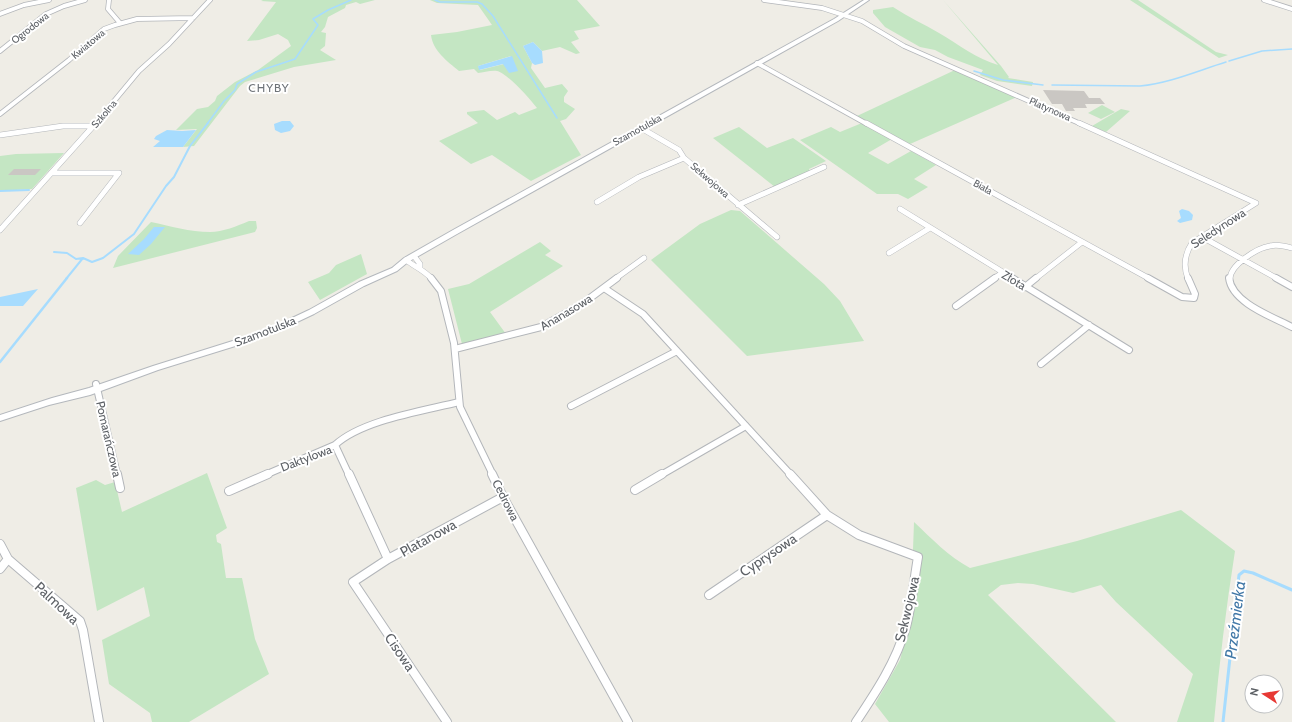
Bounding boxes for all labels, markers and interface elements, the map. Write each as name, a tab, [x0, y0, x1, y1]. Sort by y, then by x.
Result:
street label: Ogrodowa	[9, 9, 52, 47]
street label: Kwiatowa	[68, 26, 108, 62]
district label: CHYBY	[248, 80, 290, 95]
street label: Platynowa	[1027, 94, 1073, 124]
street label: Szkolna	[88, 97, 120, 131]
street label: Szamotulska	[610, 111, 664, 149]
street label: Sekwojowa	[688, 159, 732, 201]
street label: Biała	[971, 176, 995, 198]
street label: Seledynowa	[1188, 205, 1248, 251]
street label: Złota	[999, 267, 1029, 293]
street label: Ananasowa	[537, 290, 595, 333]
street label: Szamotulska	[232, 312, 298, 350]
street label: Pomarańczowa	[93, 399, 125, 479]
street label: Daktylowa	[278, 441, 334, 475]
street label: Cedrowa	[489, 477, 523, 523]
street label: Platanowa	[397, 515, 460, 561]
street label: Cyprysowa	[736, 529, 800, 581]
street label: Sekwojowa	[891, 574, 923, 644]
street label: Palmowa	[31, 578, 83, 628]
water label: Przeźmierka	[1221, 580, 1249, 660]
street label: Cisowa	[381, 629, 419, 675]
north arrow	[1244, 674, 1284, 714]
text: N	[1247, 687, 1262, 697]

